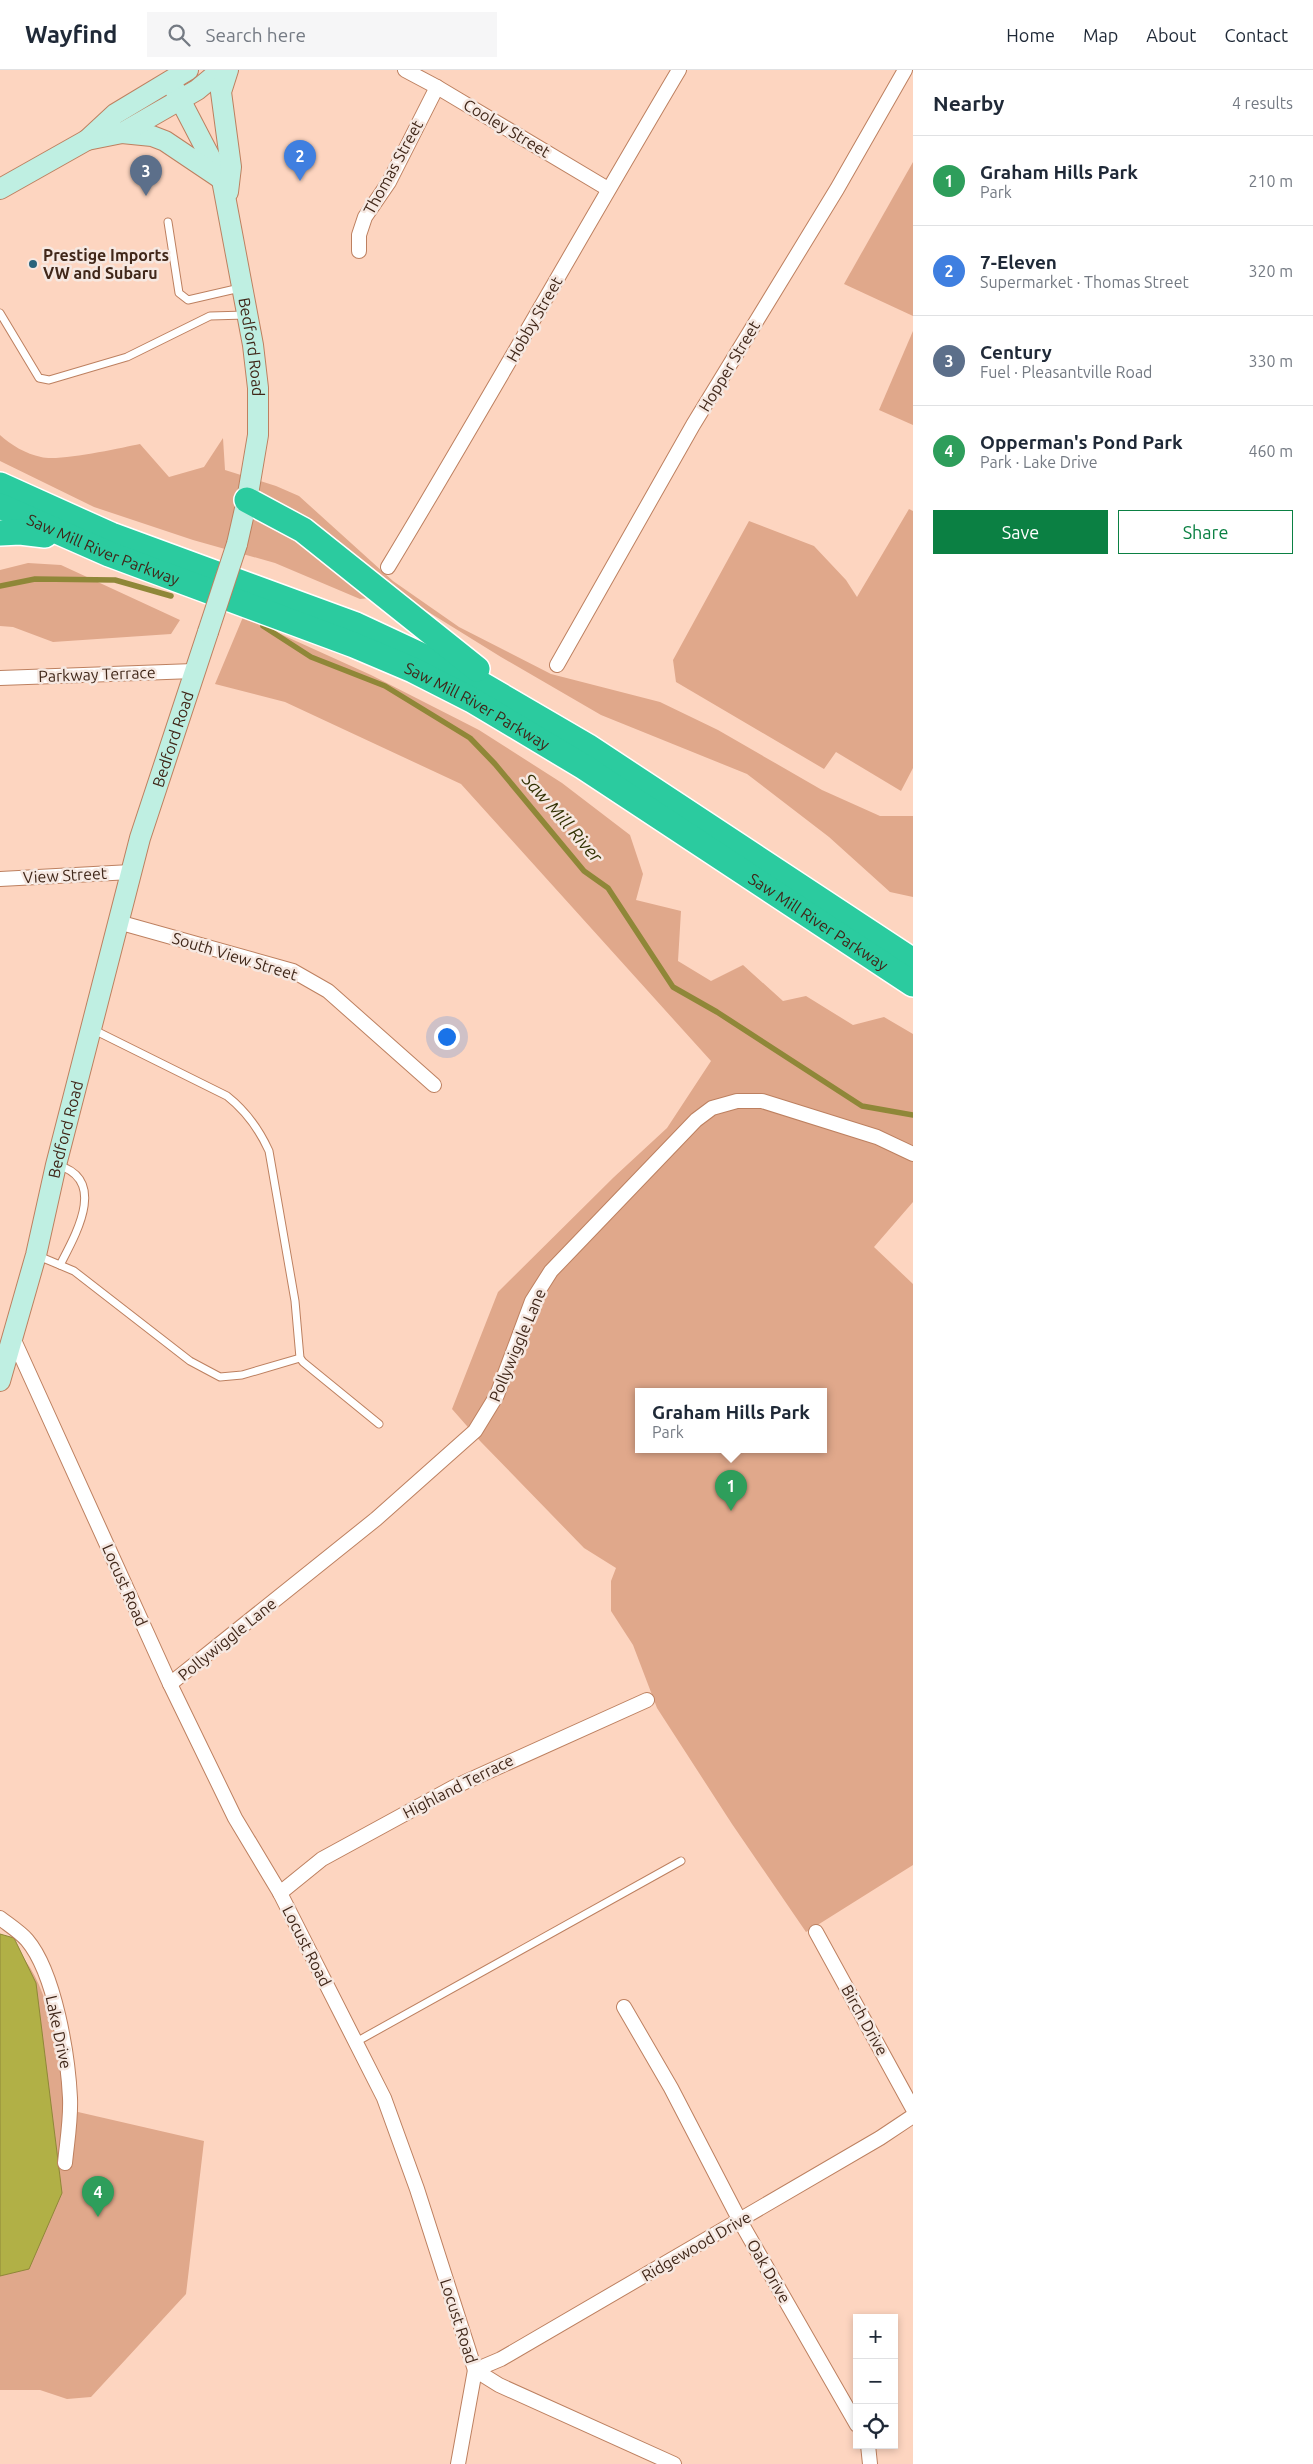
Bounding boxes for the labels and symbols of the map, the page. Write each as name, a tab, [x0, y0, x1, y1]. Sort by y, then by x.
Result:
street label: Cooley Street	[461, 95, 554, 161]
street label: Thomas Street	[360, 116, 427, 217]
pin: 2	[284, 140, 316, 181]
pin: 3	[130, 155, 162, 196]
place label: Prestige Imports VW and Subaru	[43, 246, 169, 282]
marker: Prestige Imports VW and Subaru	[27, 258, 39, 270]
street label: Hobby Street	[502, 273, 566, 365]
street label: Bedford Road	[235, 296, 267, 396]
street label: Hopper Street	[695, 317, 763, 415]
street label: Saw Mill River Parkway	[24, 510, 182, 588]
street label: Saw Mill River Parkway	[402, 659, 553, 753]
street label: Parkway Terrace	[38, 663, 156, 685]
street label: Bedford Road	[148, 689, 197, 789]
water label: Saw Mill River	[518, 768, 607, 867]
street label: View Street	[23, 864, 108, 886]
street label: Saw Mill River Parkway	[745, 869, 892, 974]
street label: South View Street	[170, 928, 301, 984]
your location	[434, 1024, 460, 1050]
street label: Bedford Road	[44, 1079, 86, 1180]
street label: Pollywiggle Lane	[485, 1286, 549, 1404]
pin: 1	[715, 1470, 747, 1511]
street label: Locust Road	[99, 1541, 151, 1629]
street label: Pollywiggle Lane	[174, 1594, 280, 1684]
street label: Highland Terrace	[400, 1750, 516, 1822]
street label: Locust Road	[279, 1903, 335, 1989]
street label: Birch Drive	[838, 1981, 892, 2059]
street label: Lake Drive	[42, 1994, 76, 2070]
pin: 4	[82, 2176, 114, 2217]
street label: Ridgewood Drive	[638, 2207, 754, 2285]
street label: Oak Drive	[744, 2236, 794, 2306]
street label: Locust Road	[437, 2276, 481, 2366]

